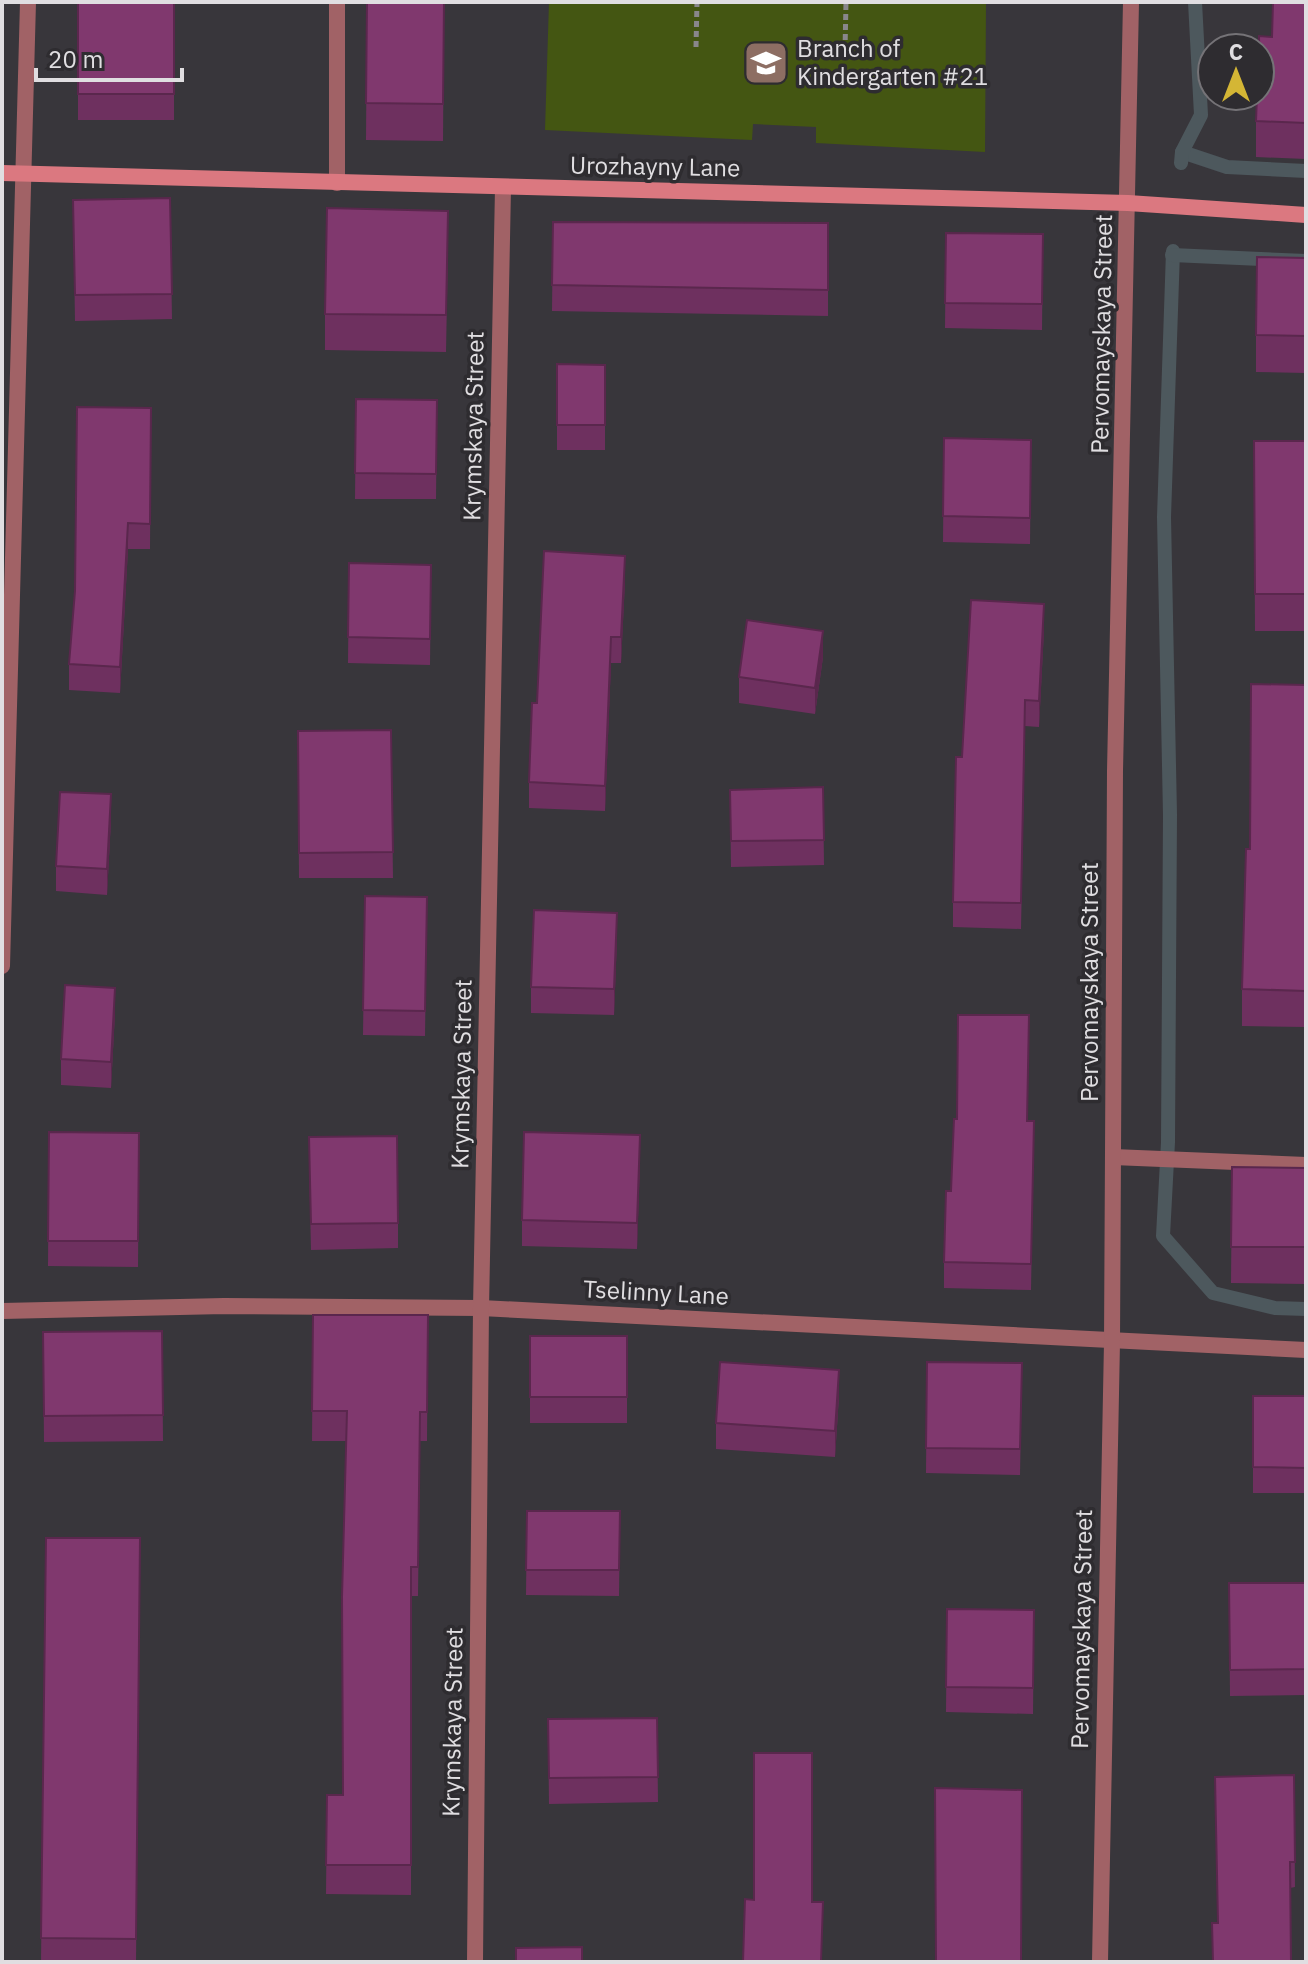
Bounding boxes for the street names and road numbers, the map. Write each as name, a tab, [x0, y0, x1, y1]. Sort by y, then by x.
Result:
street label: Urozhayny Lane	[570, 149, 741, 183]
street label: Pervomayskaya Street	[1083, 214, 1119, 454]
street label: Krymskaya Street	[455, 331, 491, 521]
street label: Pervomayskaya Street	[1073, 862, 1105, 1102]
street label: Krymskaya Street	[443, 979, 479, 1169]
street label: Tselinny Lane	[582, 1272, 730, 1312]
street label: Pervomayskaya Street	[1063, 1509, 1099, 1749]
street label: Krymskaya Street	[434, 1627, 470, 1817]

